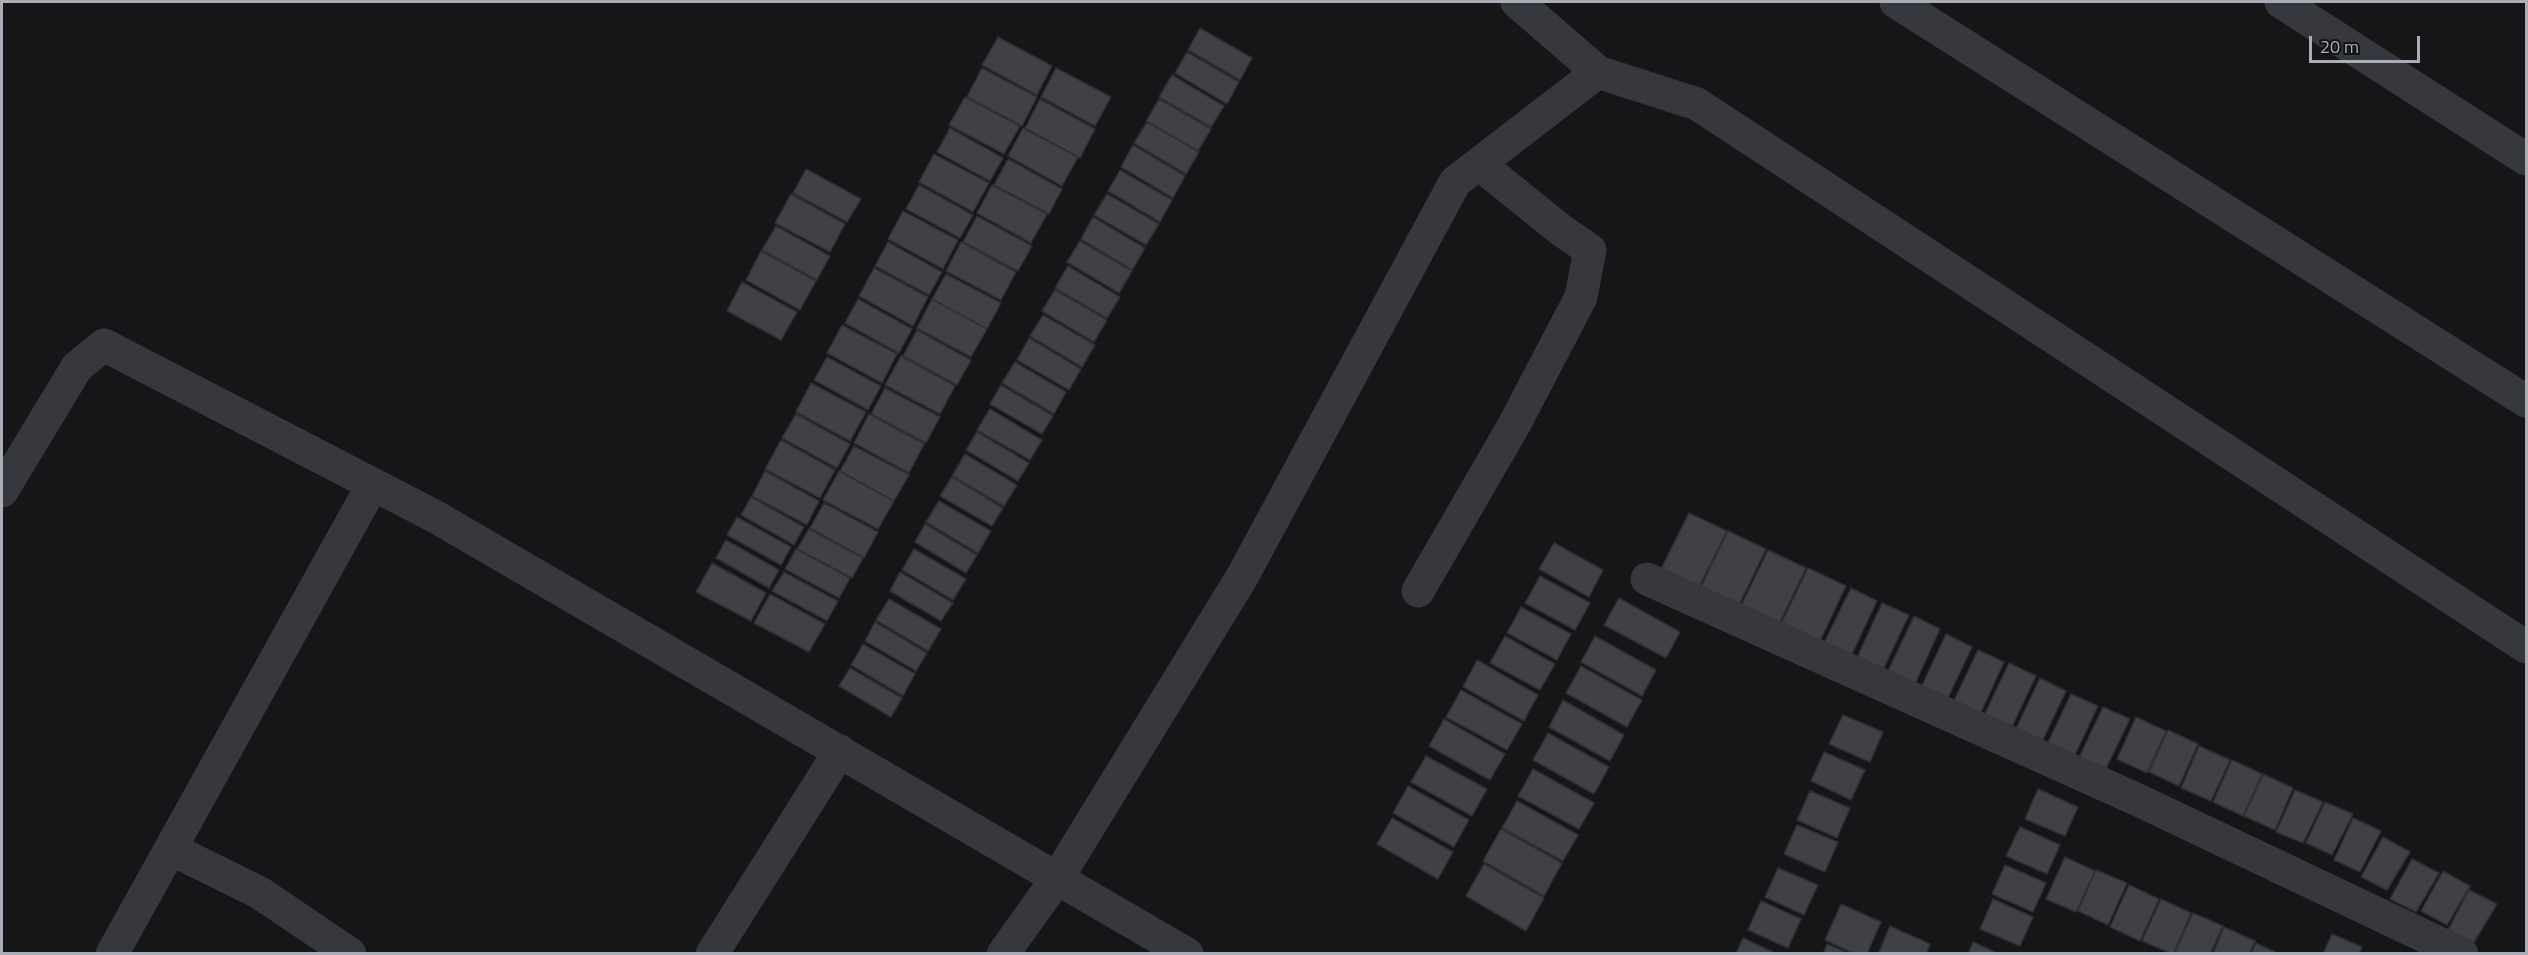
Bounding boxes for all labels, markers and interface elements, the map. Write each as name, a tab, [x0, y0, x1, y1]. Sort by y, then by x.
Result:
scale bar	[2312, 24, 2423, 62]
text: 20 m	[2320, 33, 2359, 60]

